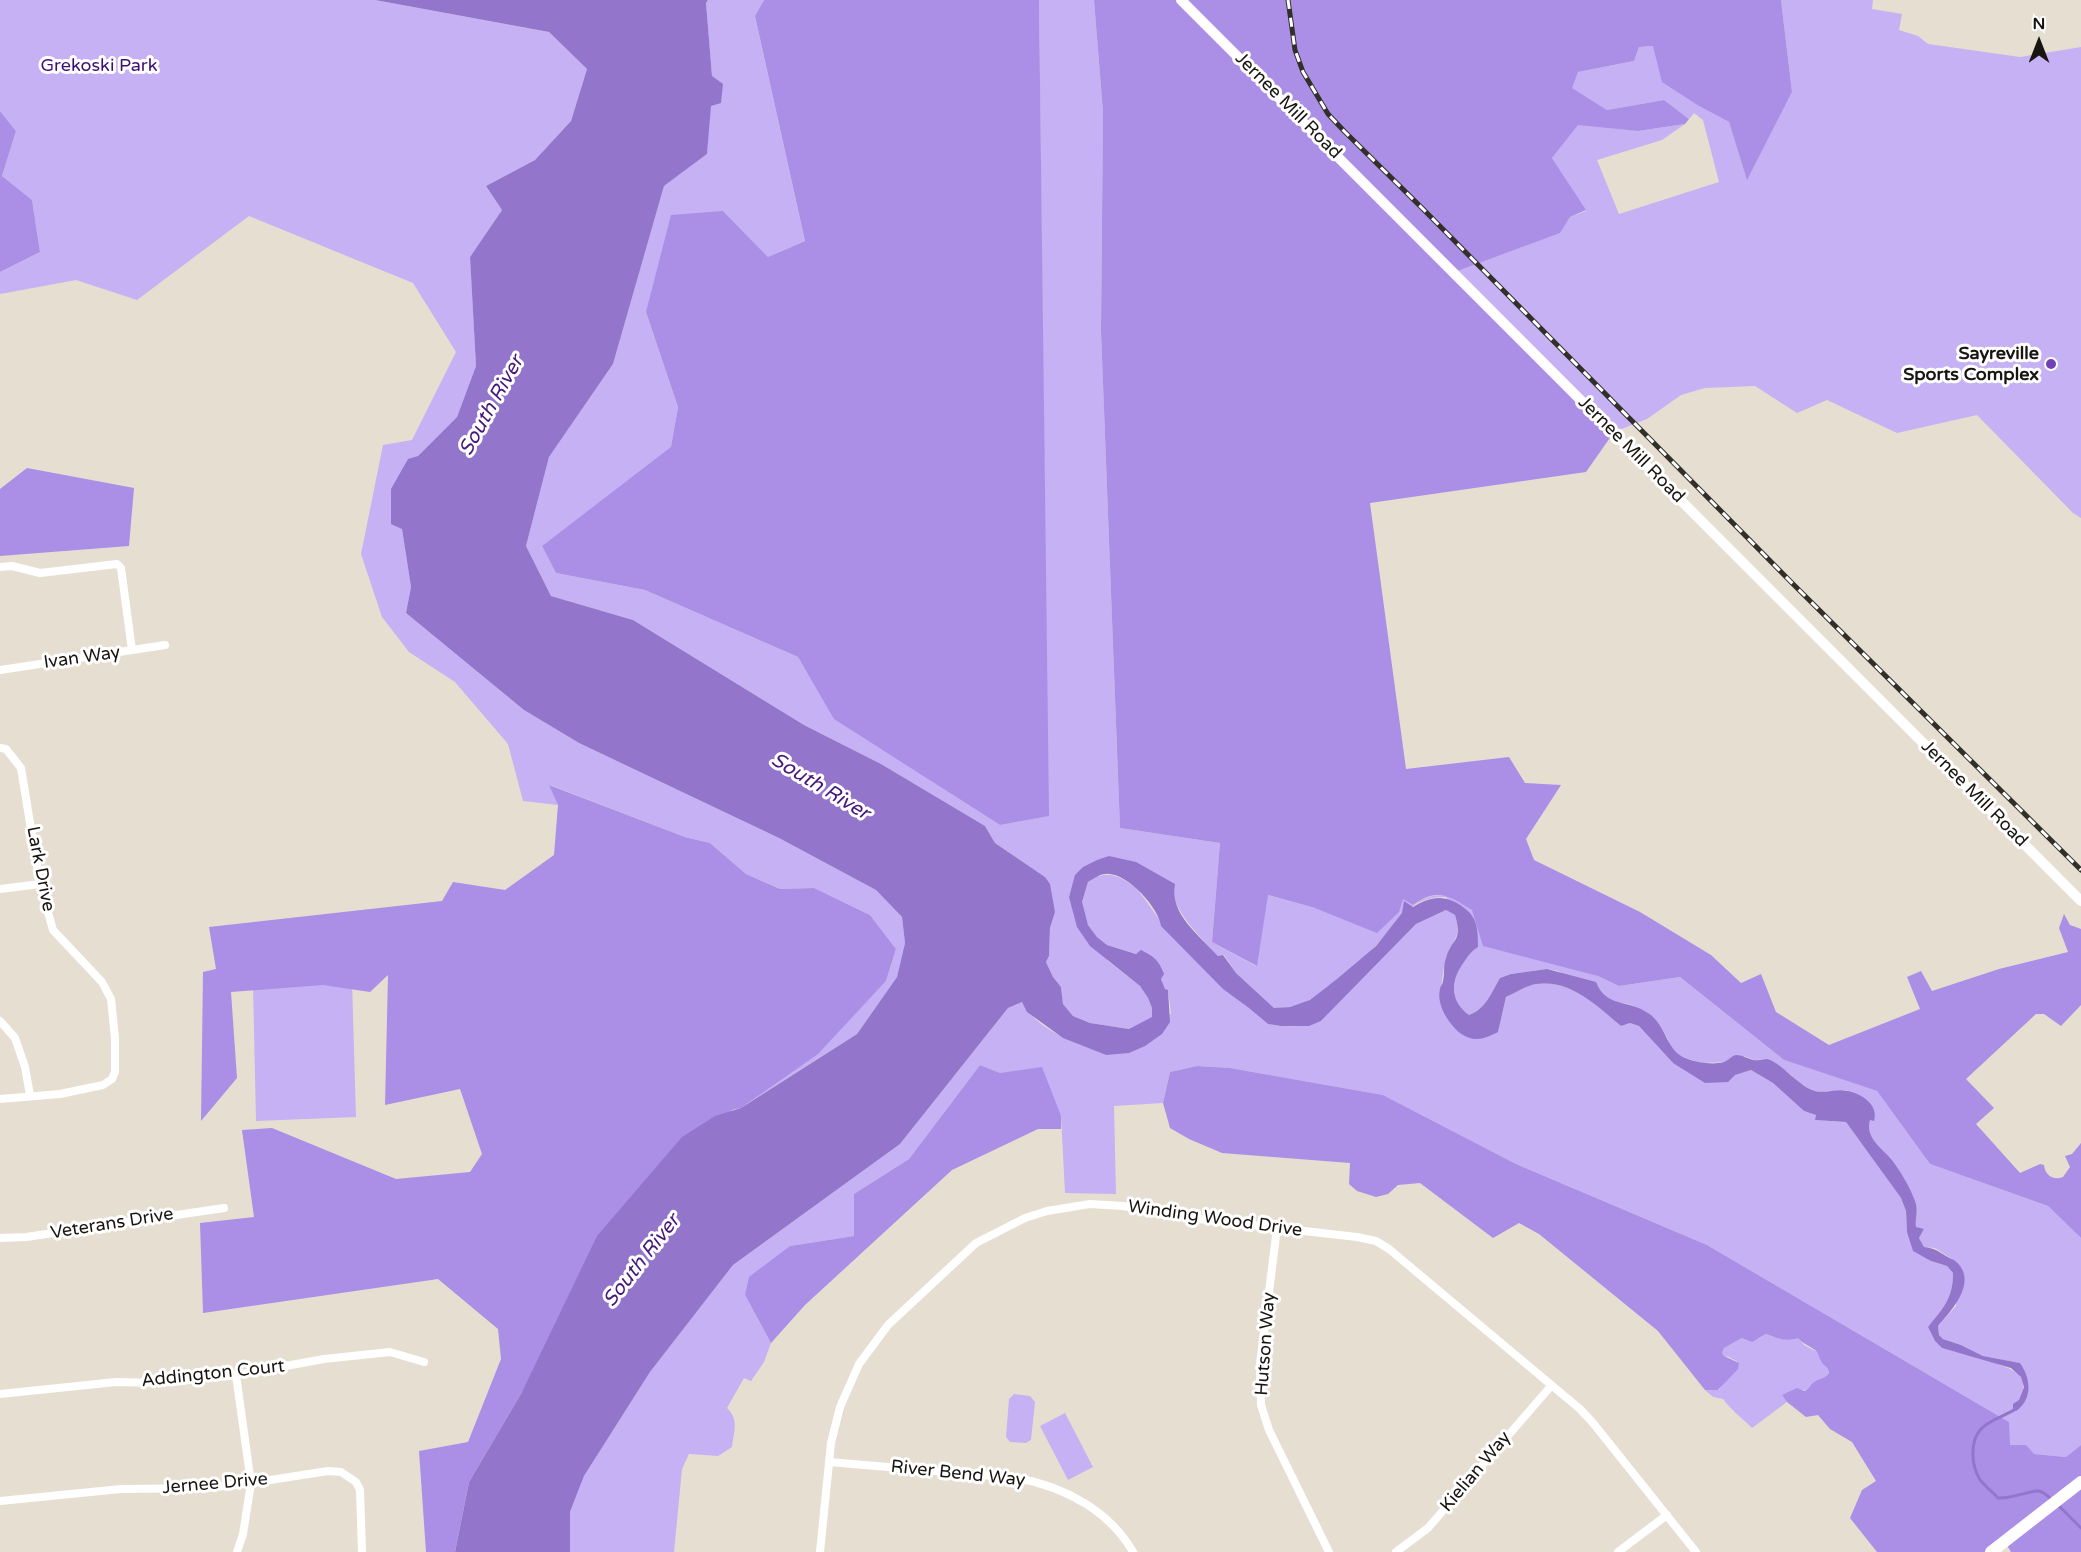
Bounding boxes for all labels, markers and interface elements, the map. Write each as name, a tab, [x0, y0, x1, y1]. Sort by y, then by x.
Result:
north arrow	[2009, 12, 2069, 72]
text: N	[2033, 14, 2045, 34]
street label: Jernee Mill Road	[1230, 48, 1346, 164]
park label: Grekoski Park	[40, 55, 158, 77]
place label: Sayreville Sports Complex	[1903, 343, 2039, 386]
water label: South River	[455, 352, 529, 460]
marker: Sayreville Sports Complex	[2044, 357, 2058, 371]
street label: Jernee Mill Road	[1573, 392, 1689, 508]
street label: Ivan Way	[42, 642, 122, 674]
street label: Jernee Mill Road	[1916, 736, 2032, 852]
water label: South River	[767, 748, 873, 826]
street label: Lark Drive	[21, 825, 59, 913]
street label: Winding Wood Drive	[1126, 1196, 1304, 1242]
street label: Veterans Drive	[49, 1204, 175, 1244]
water label: South River	[599, 1210, 685, 1312]
street label: Hutson Way	[1252, 1292, 1280, 1396]
street label: Addington Court	[140, 1356, 286, 1392]
street label: Kielian Way	[1436, 1427, 1516, 1517]
street label: River Bend Way	[890, 1456, 1026, 1492]
street label: Jernee Drive	[161, 1469, 269, 1499]

